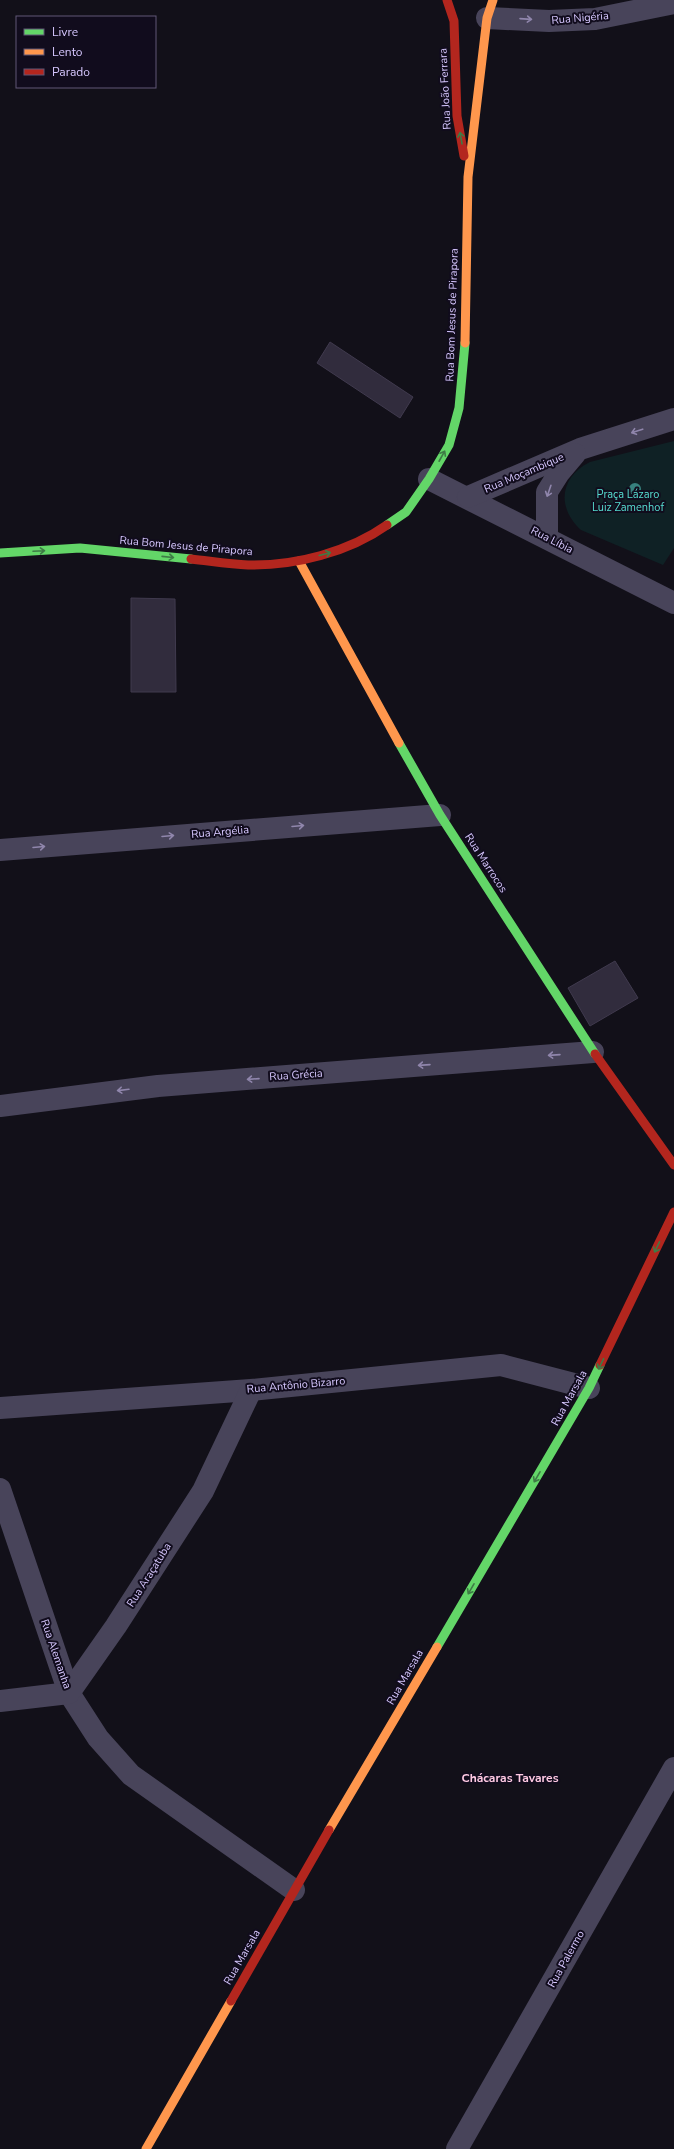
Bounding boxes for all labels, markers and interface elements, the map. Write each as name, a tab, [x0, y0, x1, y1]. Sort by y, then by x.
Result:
street label: Rua Nigéria	[551, 8, 609, 28]
legend	[16, 16, 156, 88]
one-way arrow	[519, 16, 532, 23]
text: Livre	[52, 24, 78, 40]
text: Lento	[52, 44, 83, 60]
street label: Rua João Ferrara	[435, 48, 455, 130]
text: Parado	[52, 64, 90, 80]
one-way arrow	[457, 132, 465, 145]
street label: Rua Bom Jesus de Pirapora	[442, 248, 462, 382]
one-way arrow	[631, 428, 644, 435]
street label: Rua Moçambique	[482, 449, 566, 497]
one-way arrow	[439, 451, 447, 463]
one-way arrow	[545, 485, 553, 497]
park label: Praça Lázaro Luiz Zamenhof	[592, 487, 664, 515]
street label: Rua Líbia	[528, 523, 576, 557]
street label: Rua Bom Jesus de Pirapora	[119, 533, 253, 559]
one-way arrow	[32, 547, 45, 554]
one-way arrow	[318, 550, 331, 557]
one-way arrow	[161, 553, 174, 561]
street label: Rua Argélia	[190, 822, 250, 842]
one-way arrow	[291, 822, 304, 830]
street label: Rua Marrocos	[461, 831, 511, 895]
one-way arrow	[161, 833, 174, 840]
one-way arrow	[32, 843, 45, 850]
one-way arrow	[548, 1052, 561, 1059]
one-way arrow	[418, 1062, 431, 1069]
street label: Rua Grécia	[269, 1066, 323, 1084]
one-way arrow	[247, 1075, 260, 1082]
one-way arrow	[117, 1086, 130, 1094]
one-way arrow	[653, 1241, 660, 1253]
one-way arrow	[596, 1358, 604, 1370]
street label: Rua Marsala	[548, 1367, 591, 1429]
street label: Rua Antônio Bizarro	[246, 1373, 346, 1397]
one-way arrow	[532, 1471, 540, 1483]
street label: Rua Araçatuba	[123, 1540, 175, 1610]
one-way arrow	[466, 1583, 474, 1595]
street label: Rua Alemanha	[37, 1617, 75, 1691]
street label: Rua Marsala	[383, 1646, 427, 1707]
district label: Chácaras Tavares	[462, 1770, 559, 1786]
street label: Rua Marsala	[220, 1926, 264, 1987]
street label: Rua Palermo	[544, 1928, 588, 1990]

